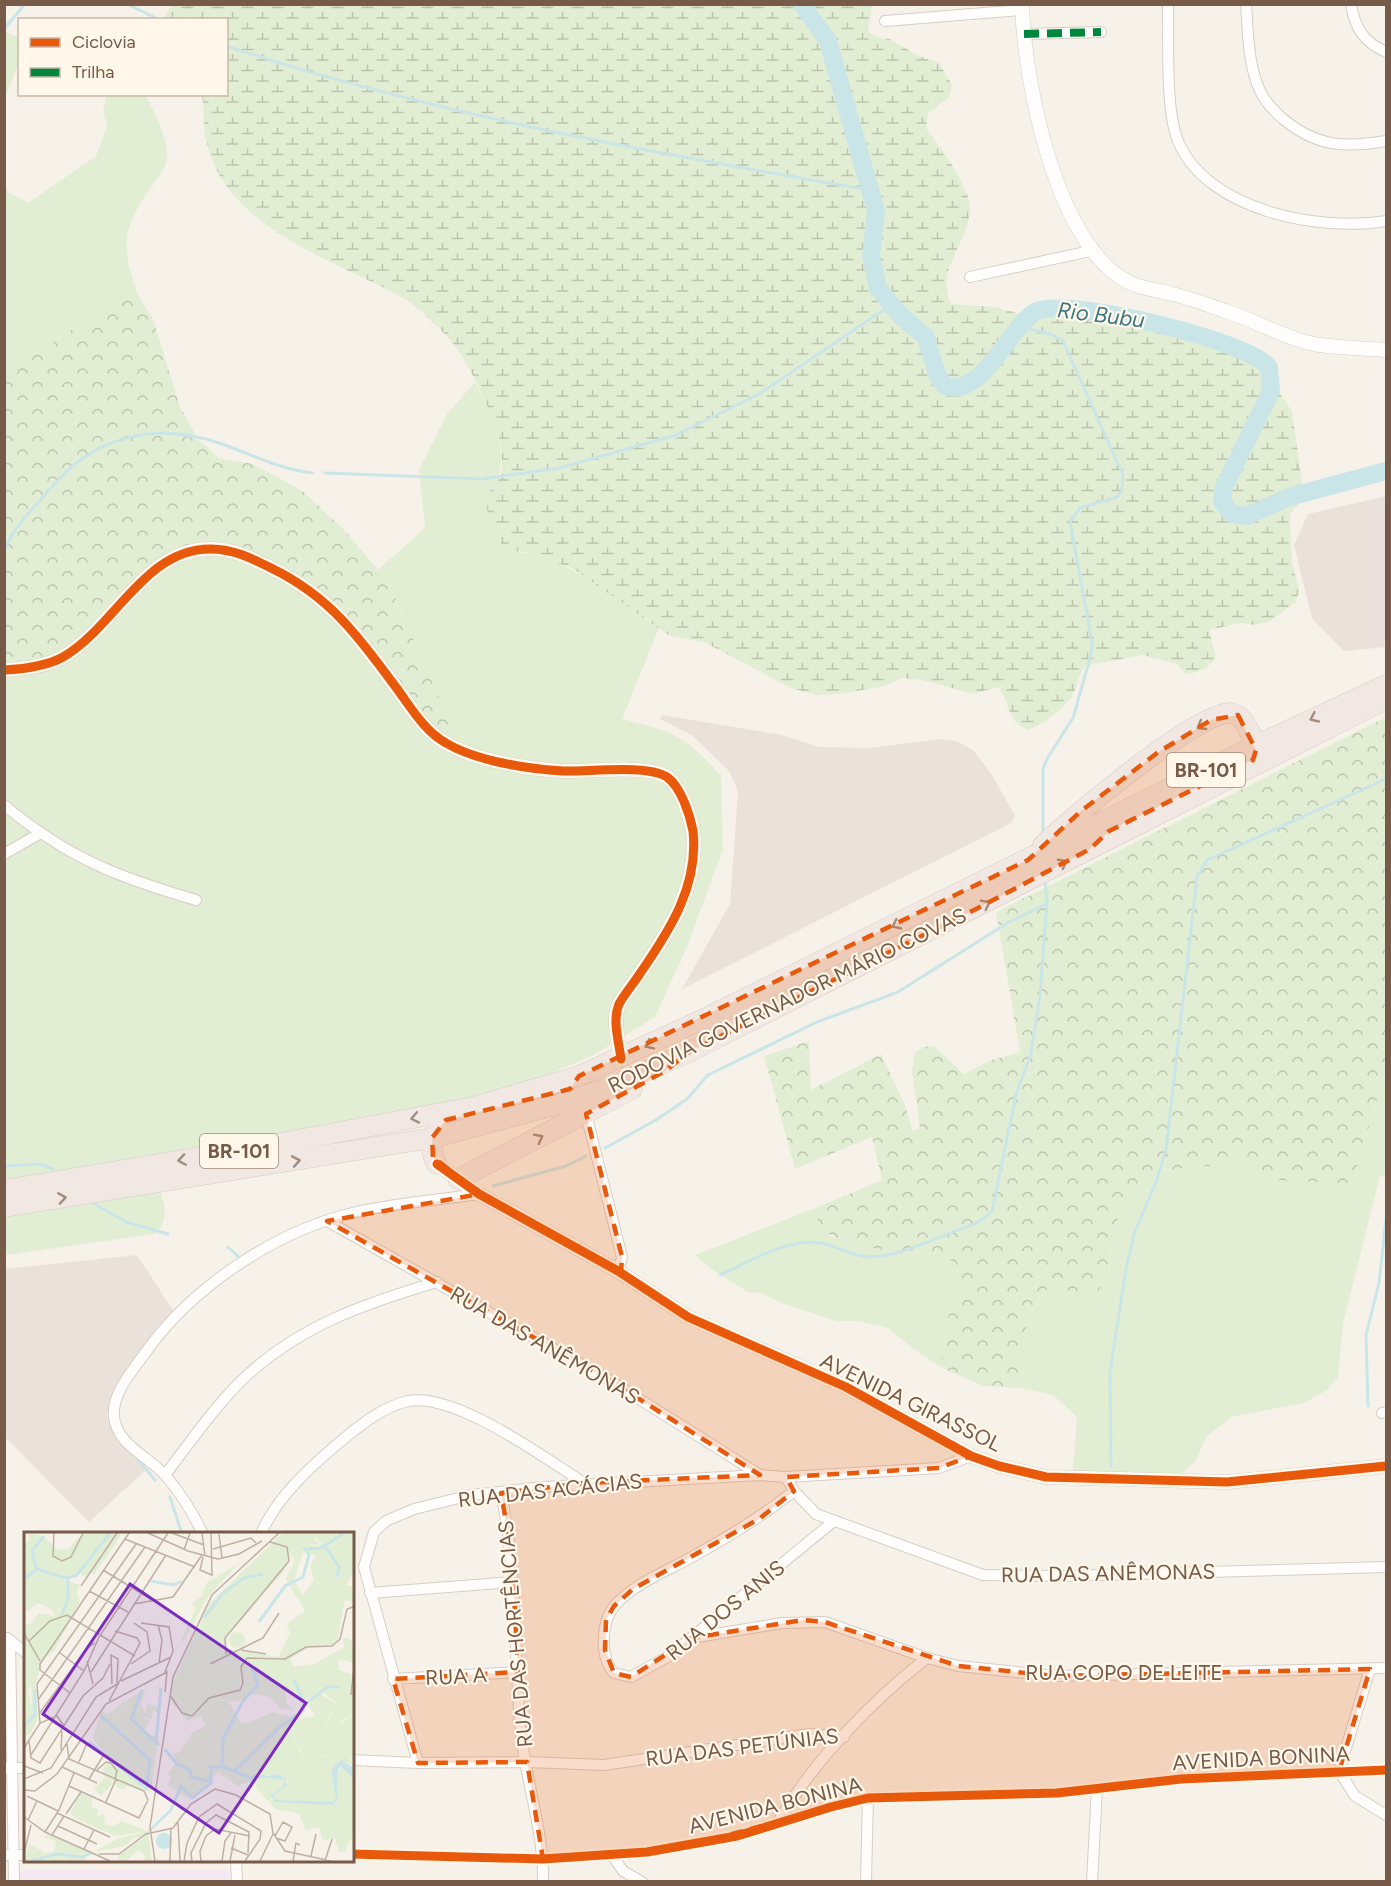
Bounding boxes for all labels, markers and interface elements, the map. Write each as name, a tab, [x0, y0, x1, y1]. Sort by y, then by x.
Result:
legend	[18, 18, 228, 96]
text: Ciclovia	[72, 31, 136, 53]
text: Trilha	[72, 61, 115, 83]
water label: Rio Bubu	[1056, 296, 1146, 334]
one-way arrow	[1310, 711, 1321, 723]
one-way arrow	[1196, 719, 1207, 730]
road number: BR-101	[1167, 753, 1245, 787]
one-way arrow	[1057, 859, 1068, 870]
one-way arrow	[979, 900, 990, 911]
street label: RODOVIA GOVERNADOR MÁRIO COVAS	[604, 902, 970, 1098]
one-way arrow	[891, 917, 902, 929]
one-way arrow	[645, 1038, 656, 1049]
one-way arrow	[411, 1111, 421, 1124]
road number: BR-101	[200, 1134, 278, 1168]
one-way arrow	[533, 1134, 544, 1145]
one-way arrow	[178, 1153, 188, 1166]
one-way arrow	[292, 1155, 301, 1167]
one-way arrow	[58, 1193, 67, 1205]
street label: RUA DAS ANÊMONAS	[446, 1281, 644, 1409]
street label: AVENIDA GIRASSOL	[817, 1347, 1005, 1457]
street label: RUA DAS ACÁCIAS	[457, 1468, 643, 1512]
street label: RUA DAS HORTÊNCIAS	[493, 1520, 537, 1748]
inset map	[24, 1532, 354, 1862]
street label: RUA DOS ANIS	[661, 1555, 789, 1665]
street label: RUA DAS ANÊMONAS	[1001, 1559, 1215, 1587]
street label: RUA COPO DE LEITE	[1025, 1660, 1223, 1685]
street label: RUA A	[425, 1662, 487, 1690]
street label: RUA DAS PETÚNIAS	[644, 1723, 840, 1771]
street label: AVENIDA BONINA	[1172, 1741, 1350, 1775]
street label: AVENIDA BONINA	[686, 1771, 864, 1839]

